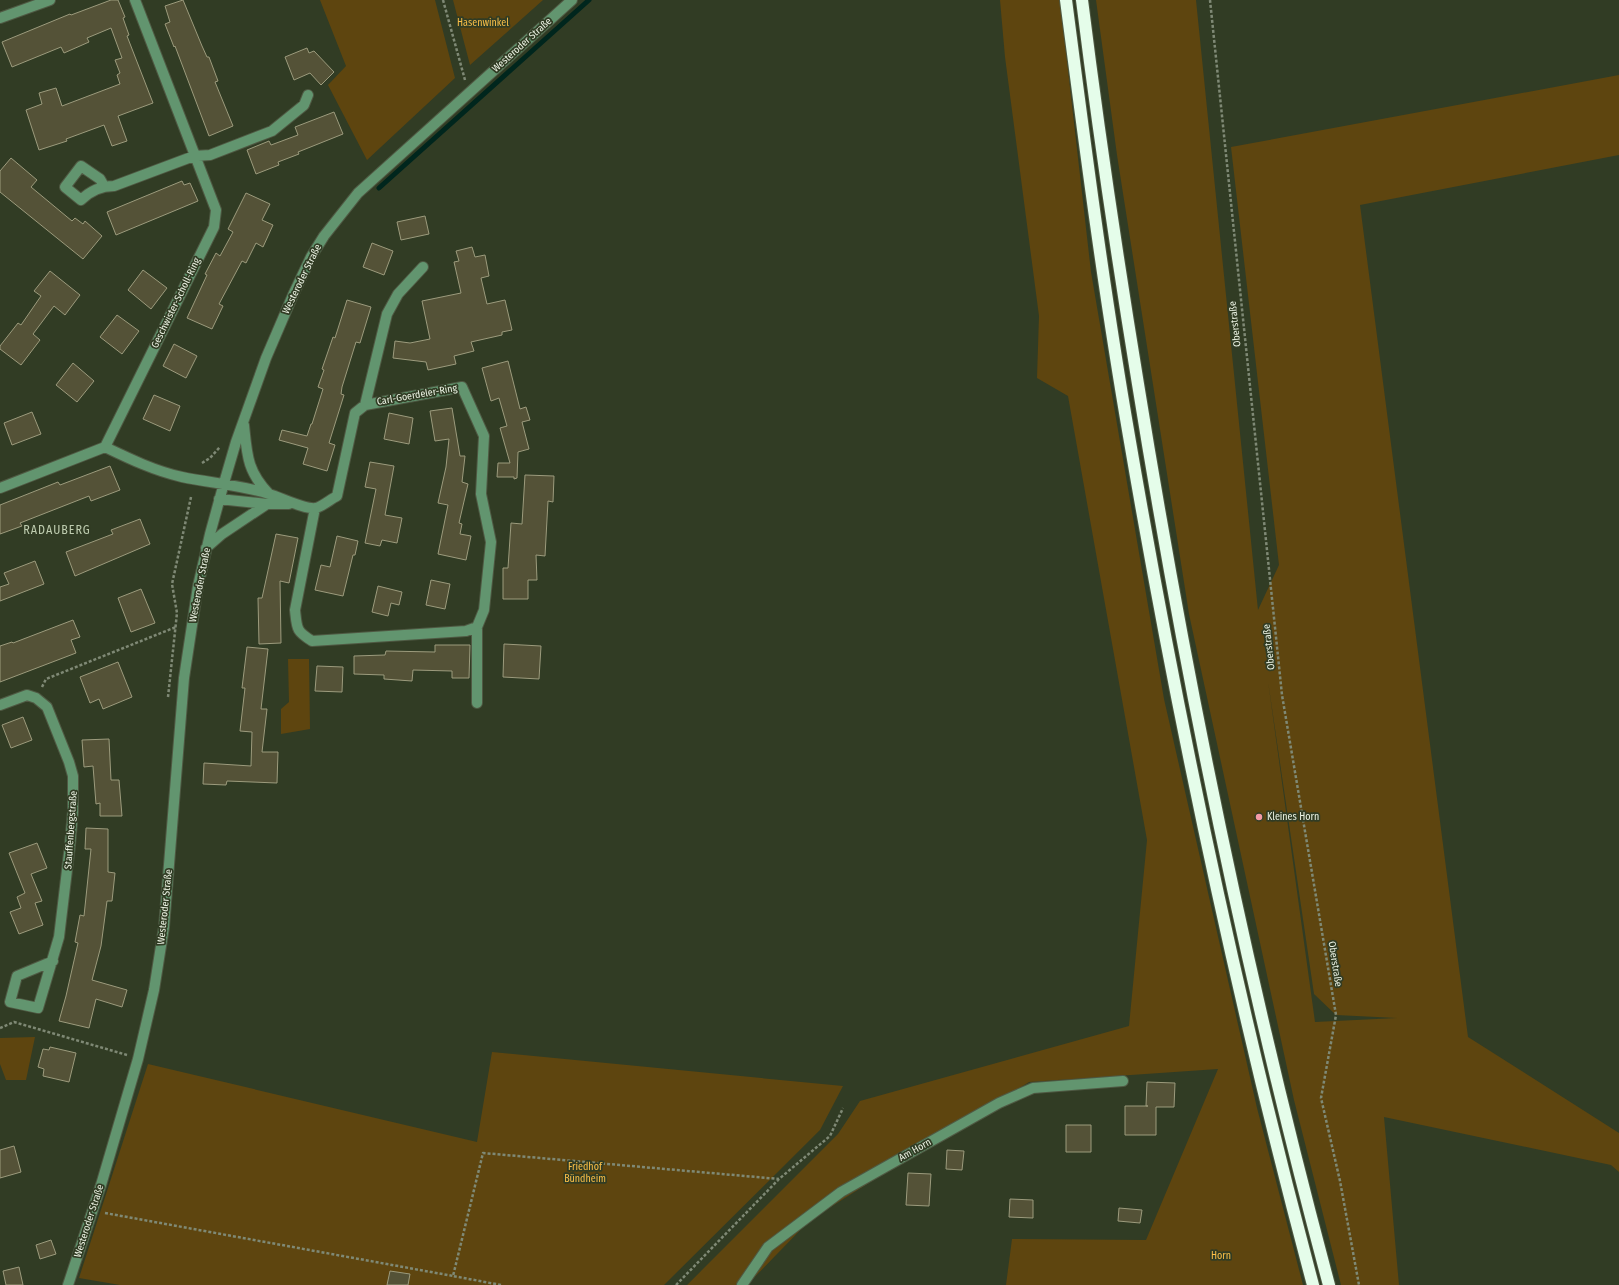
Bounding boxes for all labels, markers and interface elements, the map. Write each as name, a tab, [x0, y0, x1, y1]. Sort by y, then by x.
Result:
street label: Westeroder Straße	[490, 15, 554, 75]
park label: Hasenwinkel	[457, 17, 509, 29]
street label: Westeroder Straße	[280, 242, 324, 316]
street label: Geschwister-Scholl-Ring	[149, 256, 203, 350]
street label: Oberstraße	[1227, 301, 1243, 347]
street label: Carl-Goerdeler-Ring	[376, 382, 458, 408]
district label: RADAUBERG	[23, 523, 91, 537]
street label: Westeroder Straße	[187, 547, 213, 623]
street label: Oberstraße	[1261, 624, 1277, 670]
street label: Stauffenbergstraße	[62, 790, 80, 870]
place label: Kleines Horn	[1267, 811, 1319, 823]
marker: Kleines Horn	[1254, 812, 1264, 822]
street label: Westeroder Straße	[155, 869, 175, 945]
street label: Oberstraße	[1325, 940, 1345, 988]
street label: Am Horn	[897, 1136, 933, 1164]
park label: Friedhof Bündheim	[564, 1161, 606, 1185]
street label: Westeroder Straße	[72, 1183, 106, 1259]
park label: Horn	[1211, 1250, 1231, 1262]

